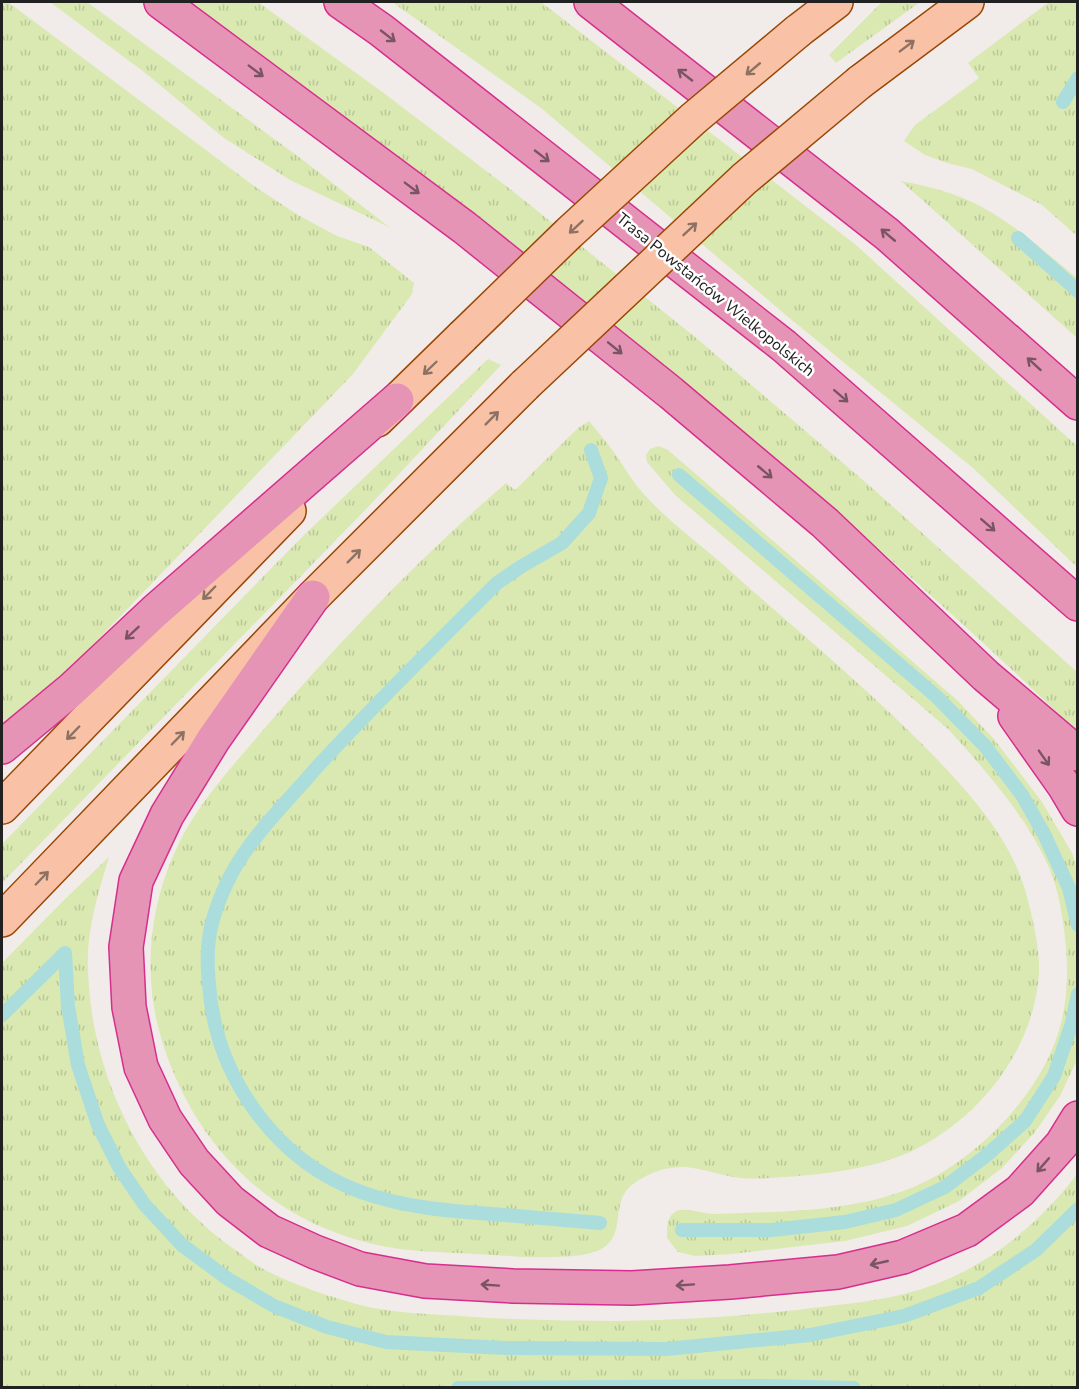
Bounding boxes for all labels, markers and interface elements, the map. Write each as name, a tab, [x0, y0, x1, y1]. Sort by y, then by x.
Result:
one-way arrow	[380, 30, 396, 43]
one-way arrow	[899, 40, 915, 53]
one-way arrow	[746, 62, 761, 76]
one-way arrow	[248, 64, 264, 77]
one-way arrow	[678, 69, 694, 82]
one-way arrow	[533, 150, 549, 163]
one-way arrow	[404, 181, 420, 194]
street label: Trasa Powstańców Wielkopolskich	[612, 208, 819, 382]
one-way arrow	[569, 220, 584, 234]
one-way arrow	[682, 222, 697, 236]
one-way arrow	[881, 228, 896, 242]
one-way arrow	[606, 341, 622, 354]
one-way arrow	[1027, 357, 1042, 371]
one-way arrow	[422, 361, 437, 376]
one-way arrow	[833, 389, 848, 403]
one-way arrow	[485, 411, 500, 426]
one-way arrow	[757, 466, 773, 479]
one-way arrow	[980, 518, 995, 532]
one-way arrow	[347, 549, 362, 563]
one-way arrow	[202, 585, 217, 600]
one-way arrow	[125, 626, 140, 640]
one-way arrow	[66, 725, 81, 740]
one-way arrow	[170, 731, 185, 746]
one-way arrow	[1038, 749, 1050, 765]
one-way arrow	[35, 871, 50, 886]
one-way arrow	[1036, 1157, 1050, 1172]
one-way arrow	[869, 1257, 888, 1269]
one-way arrow	[481, 1279, 501, 1290]
one-way arrow	[676, 1280, 696, 1291]

